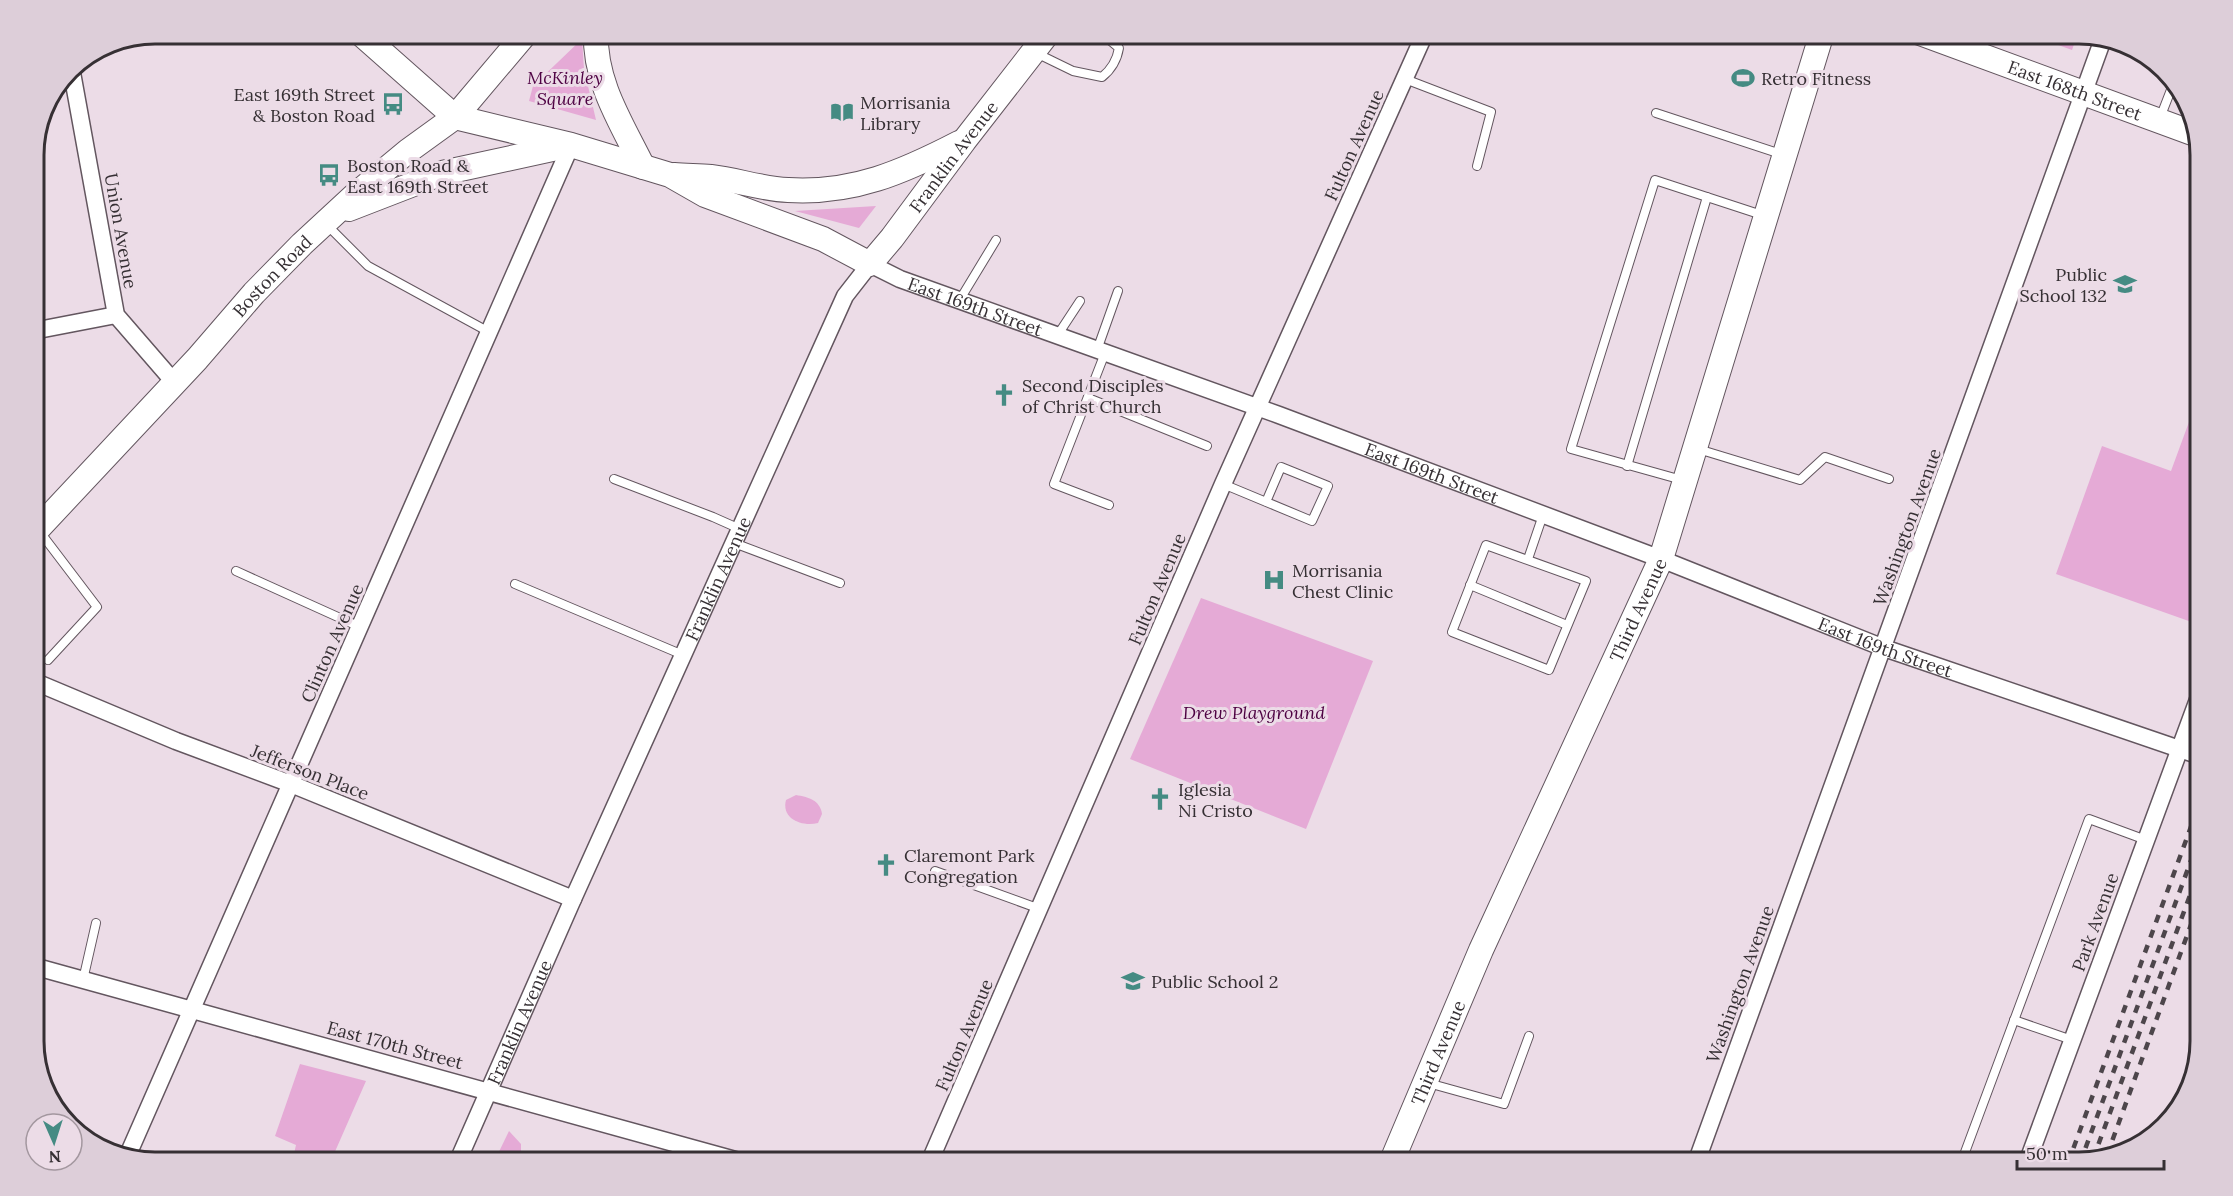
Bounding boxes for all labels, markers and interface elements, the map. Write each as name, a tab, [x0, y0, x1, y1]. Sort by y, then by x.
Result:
street label: East 168th Street	[2005, 55, 2145, 125]
sports icon: Retro Fitness	[1730, 65, 1756, 91]
park label: McKinley Square	[527, 66, 603, 110]
place label: Retro Fitness	[1761, 67, 1871, 90]
place label: East 169th Street & Boston Road	[234, 83, 375, 127]
street label: Fulton Avenue	[1319, 85, 1389, 204]
bus stop icon: East 169th Street & Boston Road	[380, 91, 406, 117]
place label: Morrisania Library	[860, 91, 950, 135]
street label: Franklin Avenue	[904, 96, 1003, 217]
library icon: Morrisania Library	[829, 99, 855, 125]
place label: Boston Road & East 169th Street	[347, 154, 488, 198]
bus stop icon: Boston Road & East 169th Street	[316, 162, 342, 188]
street label: Union Avenue	[100, 171, 143, 291]
street label: Boston Road	[227, 229, 316, 321]
place label: Public School 132	[2020, 263, 2107, 307]
street label: East 169th Street	[905, 271, 1046, 341]
school or university icon: Public School 132	[2112, 271, 2138, 297]
place label: Second Disciples of Christ Church	[1022, 374, 1163, 418]
church icon: Second Disciples of Christ Church	[991, 382, 1017, 408]
street label: East 169th Street	[1362, 437, 1502, 508]
street label: Washington Avenue	[1868, 445, 1946, 609]
street label: Franklin Avenue	[680, 512, 756, 644]
street label: Fulton Avenue	[1123, 529, 1191, 649]
street label: Third Avenue	[1604, 554, 1672, 665]
place label: Morrisania Chest Clinic	[1292, 559, 1393, 603]
hospital icon: Morrisania Chest Clinic	[1261, 567, 1287, 593]
street label: Clinton Avenue	[296, 580, 369, 706]
street label: East 169th Street	[1815, 611, 1956, 682]
park label: Drew Playground	[1183, 701, 1325, 724]
street label: Jefferson Place	[247, 739, 373, 805]
place label: Iglesia Ni Cristo	[1178, 778, 1253, 822]
church icon: Iglesia Ni Cristo	[1147, 786, 1173, 812]
place label: Claremont Park Congregation	[904, 844, 1035, 888]
church icon: Claremont Park Congregation	[873, 852, 899, 878]
street label: Park Avenue	[2067, 869, 2124, 974]
street label: Washington Avenue	[1701, 902, 1779, 1066]
street label: Franklin Avenue	[481, 956, 557, 1088]
school or university icon: Public School 2	[1120, 968, 1146, 994]
place label: Public School 2	[1151, 970, 1278, 993]
street label: Fulton Avenue	[930, 975, 998, 1095]
street label: Third Avenue	[1405, 996, 1470, 1108]
street label: East 170th Street	[324, 1016, 466, 1074]
north arrow	[24, 1112, 84, 1172]
scale bar	[2017, 1133, 2164, 1171]
text: 50 m	[2026, 1142, 2068, 1165]
text: N	[48, 1147, 61, 1167]

